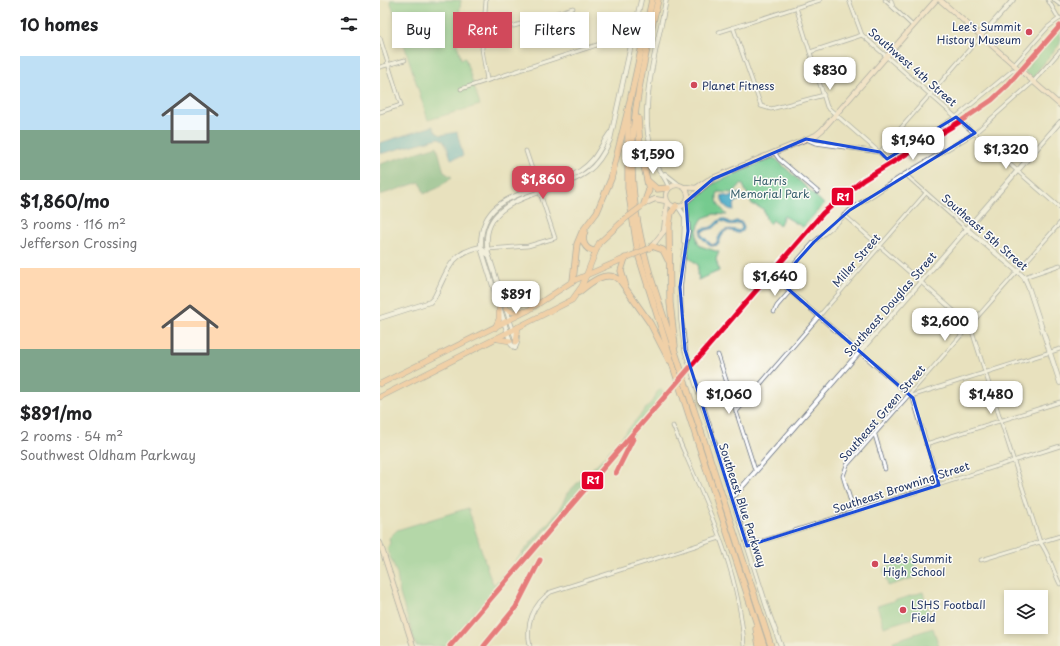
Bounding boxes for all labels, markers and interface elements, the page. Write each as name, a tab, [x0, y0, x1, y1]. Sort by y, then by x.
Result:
text: 10 homes	[20, 11, 98, 37]
chip: Buy	[392, 12, 445, 48]
chip: Rent	[453, 12, 512, 48]
chip: Filters	[520, 12, 589, 48]
chip: New	[597, 12, 655, 48]
icon: filters	[338, 13, 360, 35]
place label: Lee's Summit History Museum	[937, 18, 1021, 48]
street label: Southwest 4th Street	[865, 24, 961, 111]
marker: Lee's Summit History Museum	[1024, 27, 1034, 37]
pin: $830	[806, 57, 854, 91]
text: $830	[813, 60, 847, 79]
place label: Planet Fitness	[702, 77, 775, 94]
marker: Planet Fitness	[689, 80, 699, 90]
icon: home	[154, 82, 226, 154]
pin: $1,940	[880, 127, 946, 161]
text: $1,940	[891, 130, 935, 149]
pin: $1,320	[973, 136, 1039, 170]
text: $1,320	[983, 139, 1029, 158]
pin: $1,590	[620, 141, 686, 175]
text: $1,590	[631, 144, 675, 163]
pin: $1,860	[510, 166, 576, 200]
text: $1,860	[521, 169, 565, 188]
park label: Harris Memorial Park	[730, 172, 810, 202]
line badge: R1	[831, 187, 854, 206]
text: $1,860/mo	[20, 188, 110, 214]
text: R1	[837, 188, 849, 205]
street label: Southeast 5th Street	[938, 190, 1032, 275]
text: 3 rooms · 116 m²	[20, 214, 126, 233]
street label: Miller Street	[828, 229, 884, 291]
text: Jefferson Crossing	[20, 233, 137, 252]
street label: Southeast Douglas Street	[840, 248, 941, 360]
pin: $1,640	[742, 263, 808, 297]
text: $1,640	[752, 266, 798, 285]
pin: $891	[492, 281, 540, 315]
text: $891	[501, 284, 531, 303]
icon: home	[154, 294, 226, 366]
pin: $2,600	[912, 308, 978, 342]
text: $2,600	[921, 311, 969, 330]
street label: Southeast Green Street	[835, 360, 929, 465]
pin: $1,060	[696, 381, 762, 415]
pin: $1,480	[958, 381, 1024, 415]
text: $1,060	[706, 384, 752, 403]
text: $1,480	[969, 384, 1013, 403]
text: $891/mo	[20, 400, 92, 426]
text: 2 rooms · 54 m²	[20, 426, 123, 445]
street label: Southeast Blue Parkway	[715, 441, 771, 569]
text: Southwest Oldham Parkway	[20, 445, 196, 464]
street label: Southeast Browning Street	[830, 457, 972, 517]
line badge: R1	[581, 471, 604, 490]
text: R1	[587, 471, 599, 488]
place label: Lee's Summit High School	[883, 550, 952, 580]
marker: Lee's Summit High School	[870, 559, 880, 569]
map controls	[1004, 590, 1048, 634]
button: layers	[1004, 590, 1048, 634]
place label: LSHS Football Field	[911, 596, 985, 626]
marker: LSHS Football Field	[898, 605, 908, 615]

